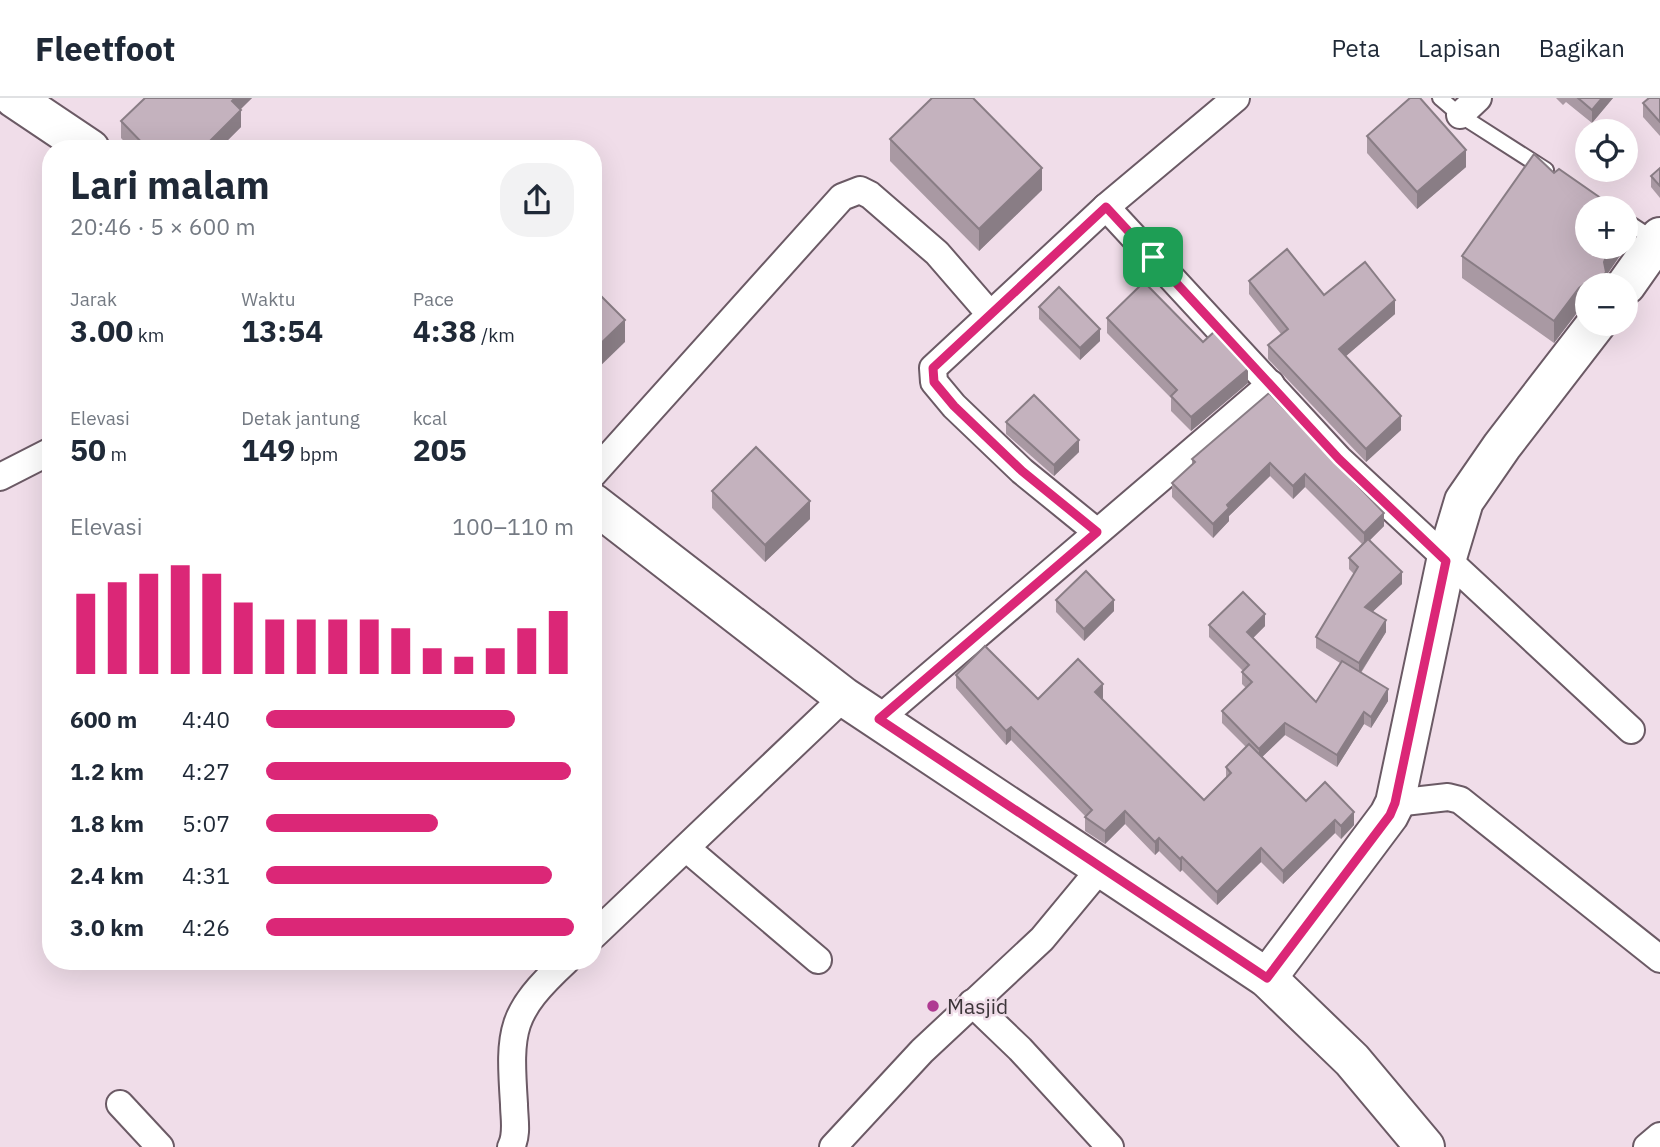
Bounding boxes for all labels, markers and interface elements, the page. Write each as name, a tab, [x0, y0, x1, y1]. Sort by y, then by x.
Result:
text: Fleetfoot	[35, 27, 175, 70]
text: Peta	[1332, 32, 1380, 64]
text: Lapisan	[1418, 32, 1501, 64]
text: Bagikan	[1539, 32, 1625, 64]
map controls	[1575, 119, 1638, 336]
button: locate	[1575, 119, 1638, 182]
text: Lari malam	[70, 160, 270, 209]
button: share	[500, 163, 574, 237]
button: +	[1575, 196, 1638, 259]
text: 20:46 · 5 × 600 m	[70, 211, 256, 241]
pin	[1123, 227, 1183, 287]
icon: arrive	[1134, 238, 1172, 276]
button: −	[1575, 273, 1638, 336]
text: Jarak	[70, 287, 117, 311]
text: Waktu	[241, 287, 296, 311]
text: Pace	[413, 287, 454, 311]
text: 3.00	[70, 311, 133, 350]
text: 13:54	[241, 311, 323, 350]
text: 4:38	[413, 311, 477, 350]
text: km	[133, 323, 164, 347]
text: /km	[477, 323, 515, 347]
text: Elevasi	[70, 406, 130, 430]
text: Detak jantung	[241, 406, 360, 430]
text: kcal	[413, 406, 447, 430]
text: 50	[70, 430, 106, 469]
text: 149	[241, 430, 295, 469]
text: 205	[413, 430, 467, 469]
text: m	[106, 442, 127, 466]
text: bpm	[295, 442, 338, 466]
text: Elevasi	[70, 511, 142, 541]
text: 100–110 m	[452, 511, 574, 541]
text: 600 m	[70, 704, 137, 734]
text: 4:40	[182, 704, 230, 734]
text: 1.2 km	[70, 756, 144, 786]
text: 4:27	[182, 756, 230, 786]
text: 1.8 km	[70, 808, 144, 838]
text: 5:07	[182, 808, 230, 838]
text: 2.4 km	[70, 860, 144, 890]
text: 4:31	[182, 860, 230, 890]
text: 3.0 km	[70, 912, 144, 942]
text: 4:26	[182, 912, 230, 942]
place label: Masjid	[947, 992, 1008, 1020]
marker: Masjid	[925, 998, 941, 1014]

